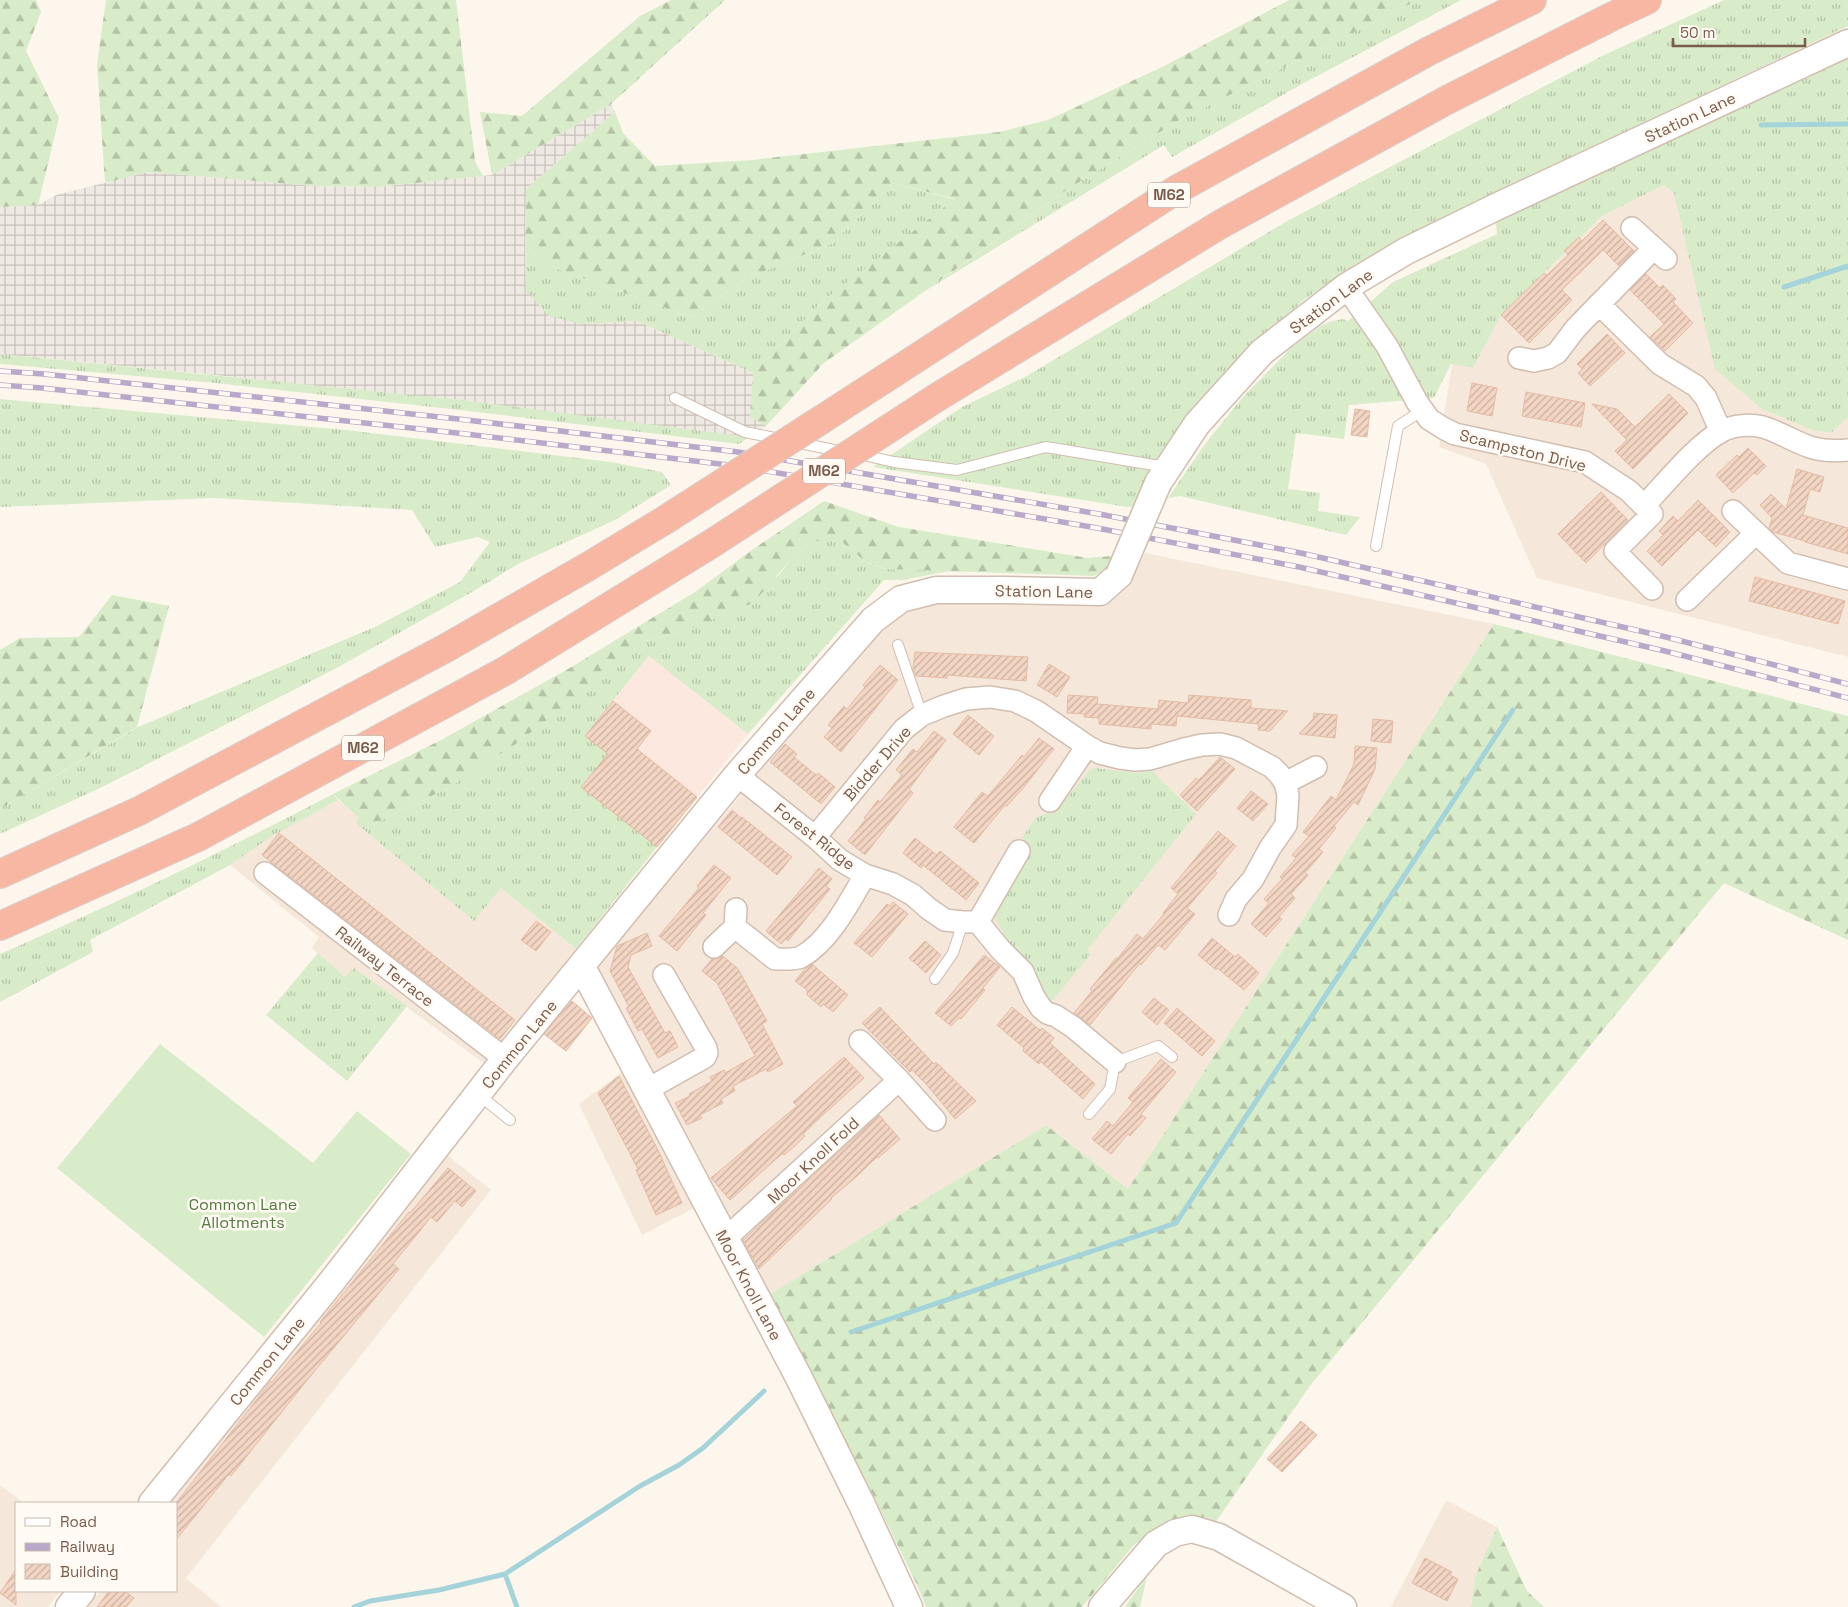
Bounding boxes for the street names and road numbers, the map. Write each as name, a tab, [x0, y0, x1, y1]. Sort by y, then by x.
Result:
street label: Station Lane	[1641, 87, 1739, 148]
road number: M62	[1148, 182, 1190, 208]
street label: Station Lane	[1285, 264, 1377, 339]
street label: Scampston Drive	[1457, 425, 1589, 476]
road number: M62	[803, 458, 845, 484]
street label: Station Lane	[995, 580, 1093, 603]
street label: Common Lane	[733, 683, 820, 779]
street label: Bidder Drive	[839, 721, 916, 805]
road number: M62	[342, 736, 384, 760]
street label: Forest Ridge	[770, 798, 860, 875]
street label: Railway Terrace	[331, 921, 438, 1011]
street label: Common Lane	[477, 995, 562, 1093]
street label: Moor Knoll Fold	[763, 1113, 864, 1208]
street label: Moor Knoll Lane	[711, 1226, 787, 1344]
street label: Common Lane	[225, 1312, 310, 1410]

